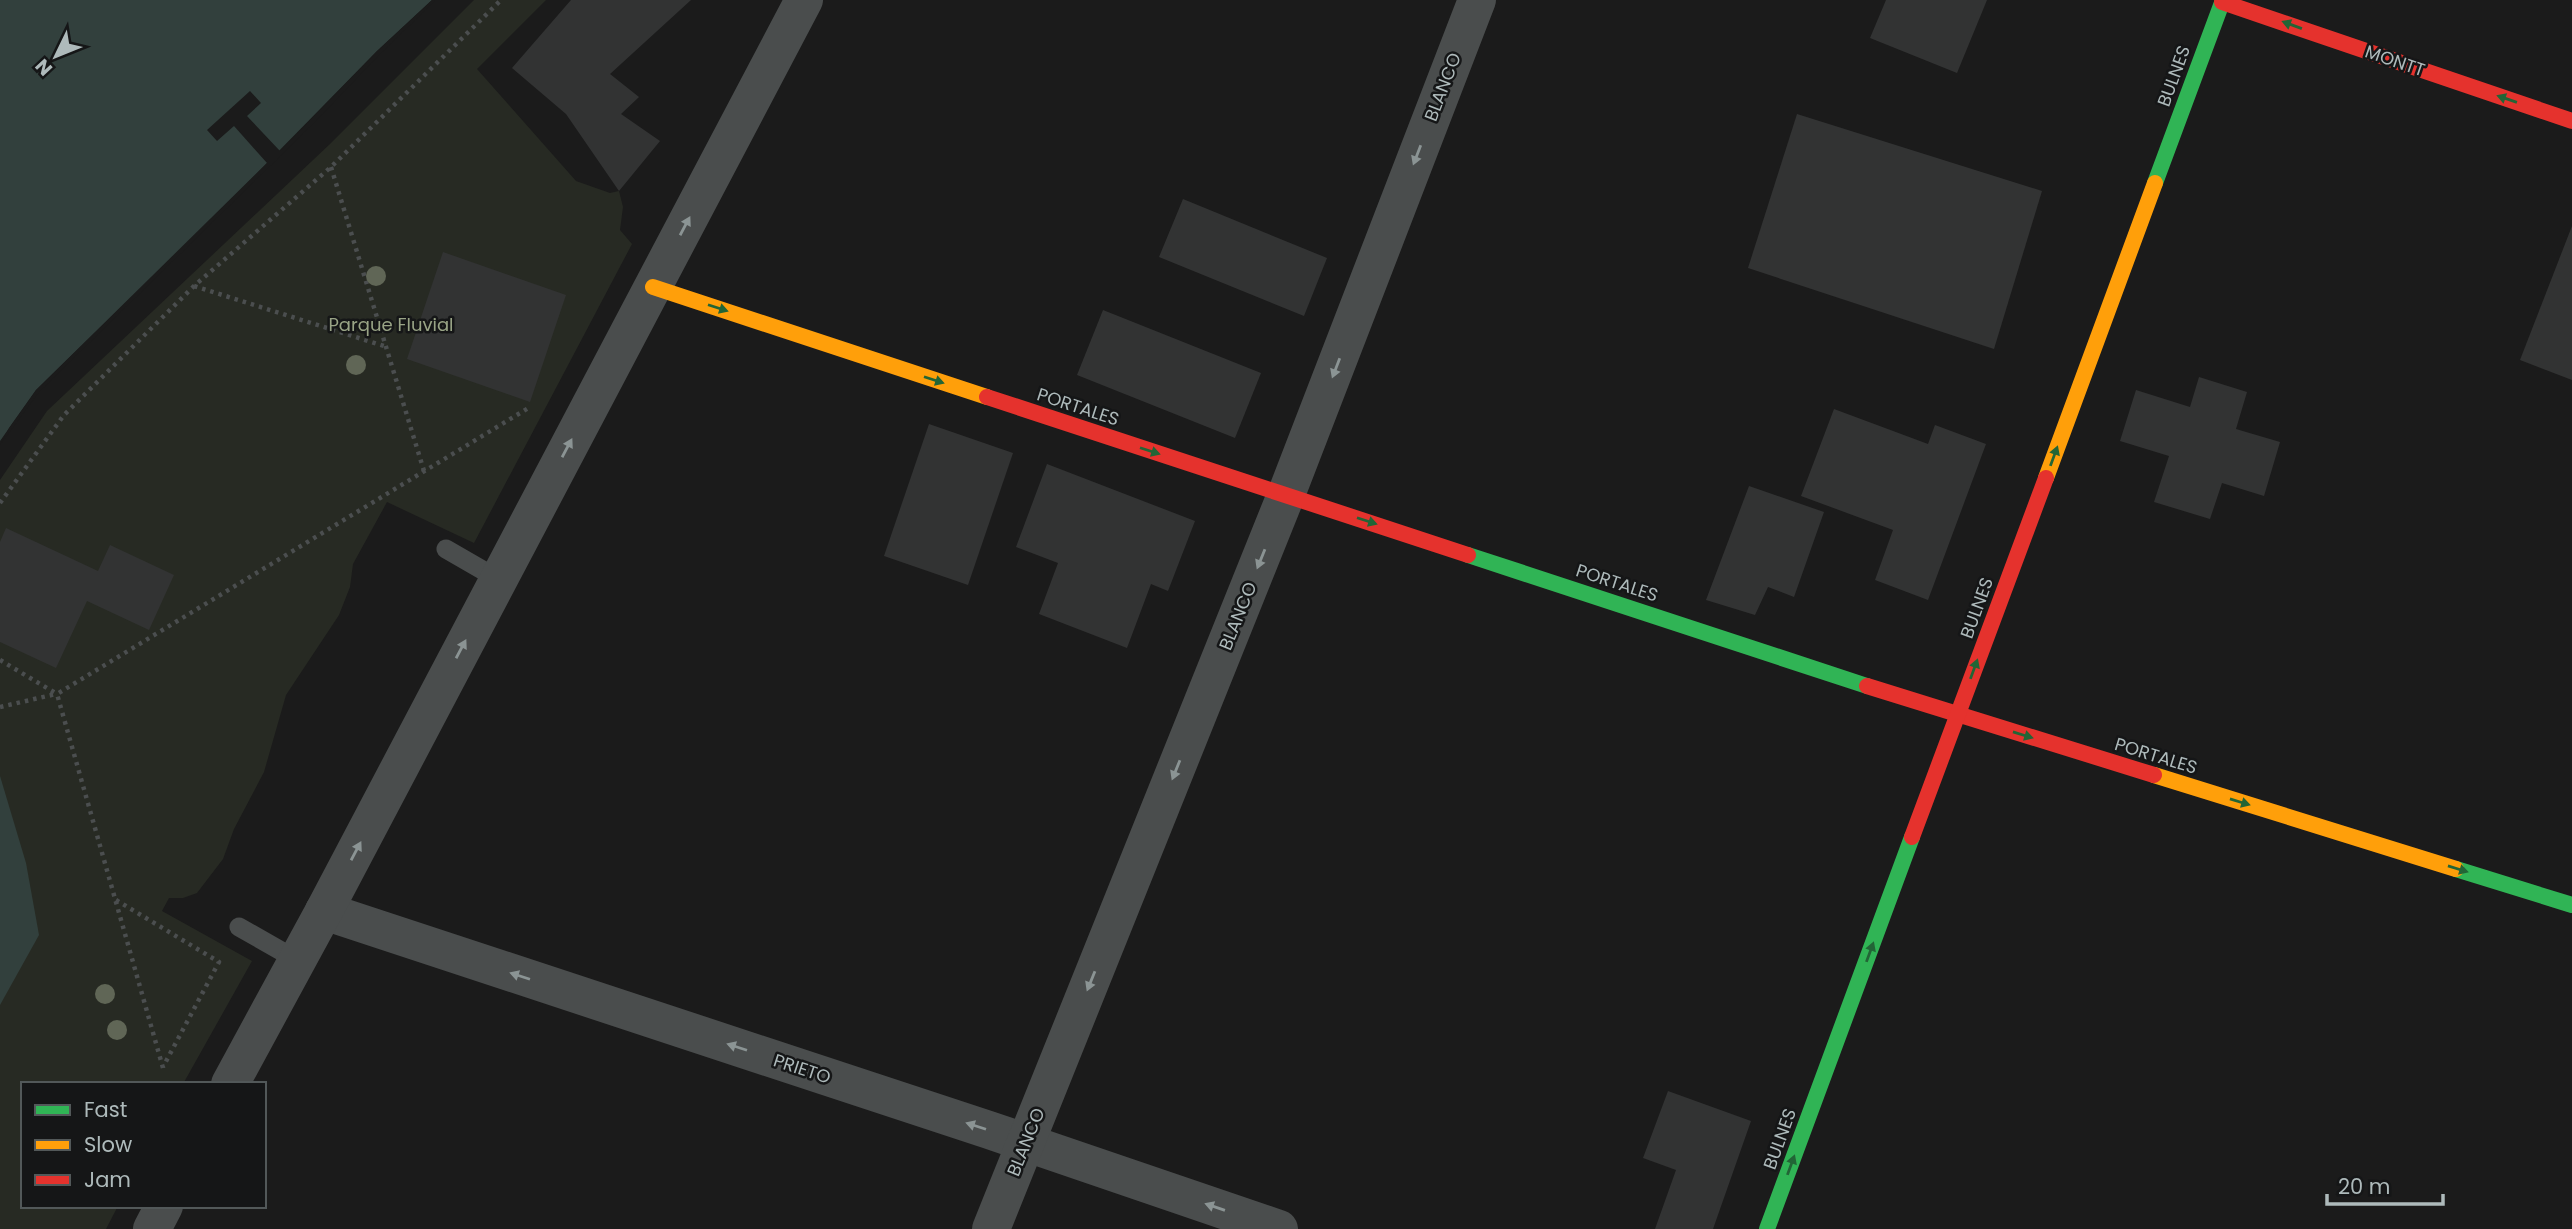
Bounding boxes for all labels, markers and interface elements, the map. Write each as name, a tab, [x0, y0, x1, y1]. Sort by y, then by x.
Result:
one-way arrow	[2282, 20, 2303, 31]
north arrow	[21, 21, 91, 91]
street label: MONTT	[2362, 39, 2429, 82]
street label: BULNES	[2151, 42, 2196, 110]
street label: BLANCO	[1418, 49, 1467, 125]
text: N	[29, 53, 59, 82]
one-way arrow	[2497, 93, 2518, 104]
one-way arrow	[1412, 145, 1423, 166]
one-way arrow	[679, 215, 691, 235]
one-way arrow	[708, 304, 729, 314]
park label: Parque Fluvial	[328, 312, 454, 337]
one-way arrow	[1330, 357, 1341, 378]
one-way arrow	[924, 375, 945, 385]
street label: PORTALES	[1034, 382, 1122, 432]
one-way arrow	[562, 438, 573, 458]
one-way arrow	[1140, 446, 1161, 456]
one-way arrow	[2048, 446, 2059, 467]
one-way arrow	[1356, 516, 1377, 527]
one-way arrow	[1255, 548, 1266, 569]
street label: PORTALES	[1573, 558, 1661, 608]
street label: BULNES	[1954, 574, 1999, 642]
street label: BLANCO	[1213, 578, 1263, 654]
one-way arrow	[455, 640, 467, 659]
one-way arrow	[1969, 659, 1980, 680]
one-way arrow	[2012, 731, 2033, 741]
street label: PORTALES	[2112, 731, 2200, 780]
one-way arrow	[1170, 759, 1181, 780]
one-way arrow	[2230, 798, 2251, 808]
one-way arrow	[350, 841, 361, 861]
one-way arrow	[2447, 865, 2468, 875]
one-way arrow	[1864, 941, 1875, 962]
one-way arrow	[510, 970, 531, 981]
one-way arrow	[1086, 970, 1097, 991]
one-way arrow	[726, 1041, 747, 1052]
street label: PRIETO	[770, 1048, 834, 1090]
legend	[21, 1082, 266, 1208]
text: Fast	[84, 1095, 127, 1124]
street label: BLANCO	[1001, 1104, 1051, 1180]
street label: BULNES	[1757, 1105, 1802, 1173]
one-way arrow	[965, 1120, 986, 1131]
text: Slow	[84, 1130, 132, 1159]
one-way arrow	[1786, 1154, 1797, 1175]
scale bar	[2327, 1162, 2442, 1206]
text: Jam	[84, 1165, 131, 1194]
text: 20 m	[2338, 1172, 2391, 1201]
one-way arrow	[1204, 1201, 1225, 1212]

